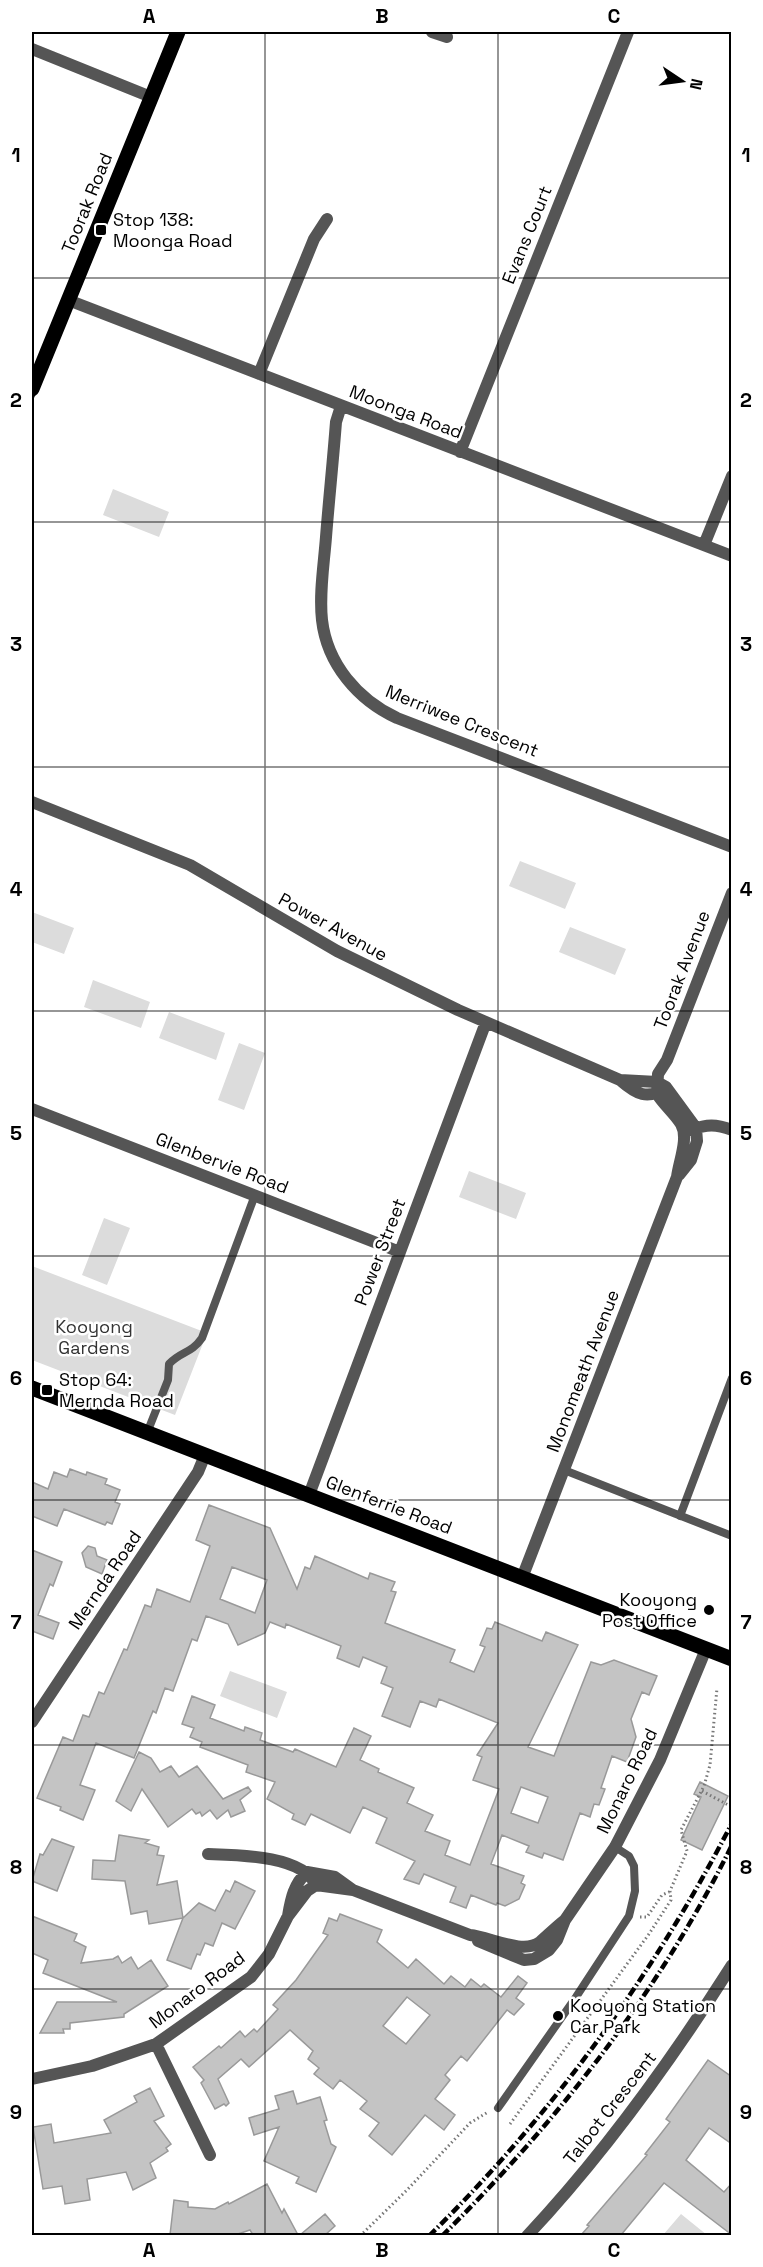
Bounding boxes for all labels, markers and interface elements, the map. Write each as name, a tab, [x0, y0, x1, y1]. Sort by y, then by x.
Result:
text: A	[143, 3, 156, 29]
text: B	[375, 3, 389, 29]
text: C	[608, 3, 621, 29]
north arrow	[652, 51, 712, 111]
text: N	[685, 77, 708, 92]
text: 1	[11, 142, 21, 168]
text: 1	[741, 142, 751, 168]
street label: Toorak Road	[56, 149, 117, 256]
street label: Evans Court	[496, 182, 557, 287]
place label: Stop 138: Moonga Road	[113, 208, 233, 252]
marker: Stop 138: Moonga Road	[94, 223, 108, 237]
street label: Moonga Road	[346, 379, 466, 444]
text: 2	[10, 387, 22, 413]
text: 2	[740, 387, 752, 413]
text: 3	[10, 631, 22, 657]
text: 3	[740, 631, 752, 657]
street label: Merriwee Crescent	[382, 679, 542, 762]
text: 4	[10, 876, 23, 902]
text: 4	[740, 876, 753, 902]
street label: Power Avenue	[275, 887, 392, 966]
street label: Toorak Avenue	[648, 907, 715, 1033]
text: 5	[10, 1120, 22, 1146]
text: 5	[740, 1120, 752, 1146]
street label: Glenbervie Road	[152, 1127, 292, 1198]
street label: Power Street	[349, 1195, 410, 1309]
street label: Monomeath Avenue	[541, 1286, 624, 1455]
park label: Kooyong Gardens	[55, 1315, 133, 1359]
text: 6	[10, 1365, 22, 1391]
text: 6	[740, 1365, 752, 1391]
place label: Stop 64: Mernda Road	[59, 1368, 174, 1412]
marker: Stop 64: Mernda Road	[40, 1383, 54, 1397]
street label: Glenferrie Road	[323, 1470, 456, 1539]
street label: Mernda Road	[63, 1526, 146, 1634]
place label: Kooyong Post Office	[602, 1588, 697, 1632]
marker: Kooyong Post Office	[702, 1603, 716, 1617]
text: 7	[10, 1609, 22, 1635]
text: 7	[740, 1609, 752, 1635]
street label: Monaro Road	[591, 1724, 662, 1837]
text: 8	[10, 1854, 22, 1880]
text: 8	[740, 1854, 752, 1880]
street label: Monaro Road	[144, 1946, 249, 2033]
place label: Kooyong Station Car Park	[570, 1994, 716, 2038]
marker: Kooyong Station Car Park	[551, 2009, 565, 2023]
street label: Talbot Crescent	[558, 2046, 661, 2169]
text: 9	[10, 2099, 22, 2125]
text: 9	[740, 2099, 752, 2125]
text: A	[143, 2237, 156, 2263]
text: B	[375, 2237, 389, 2263]
text: C	[608, 2237, 621, 2263]

